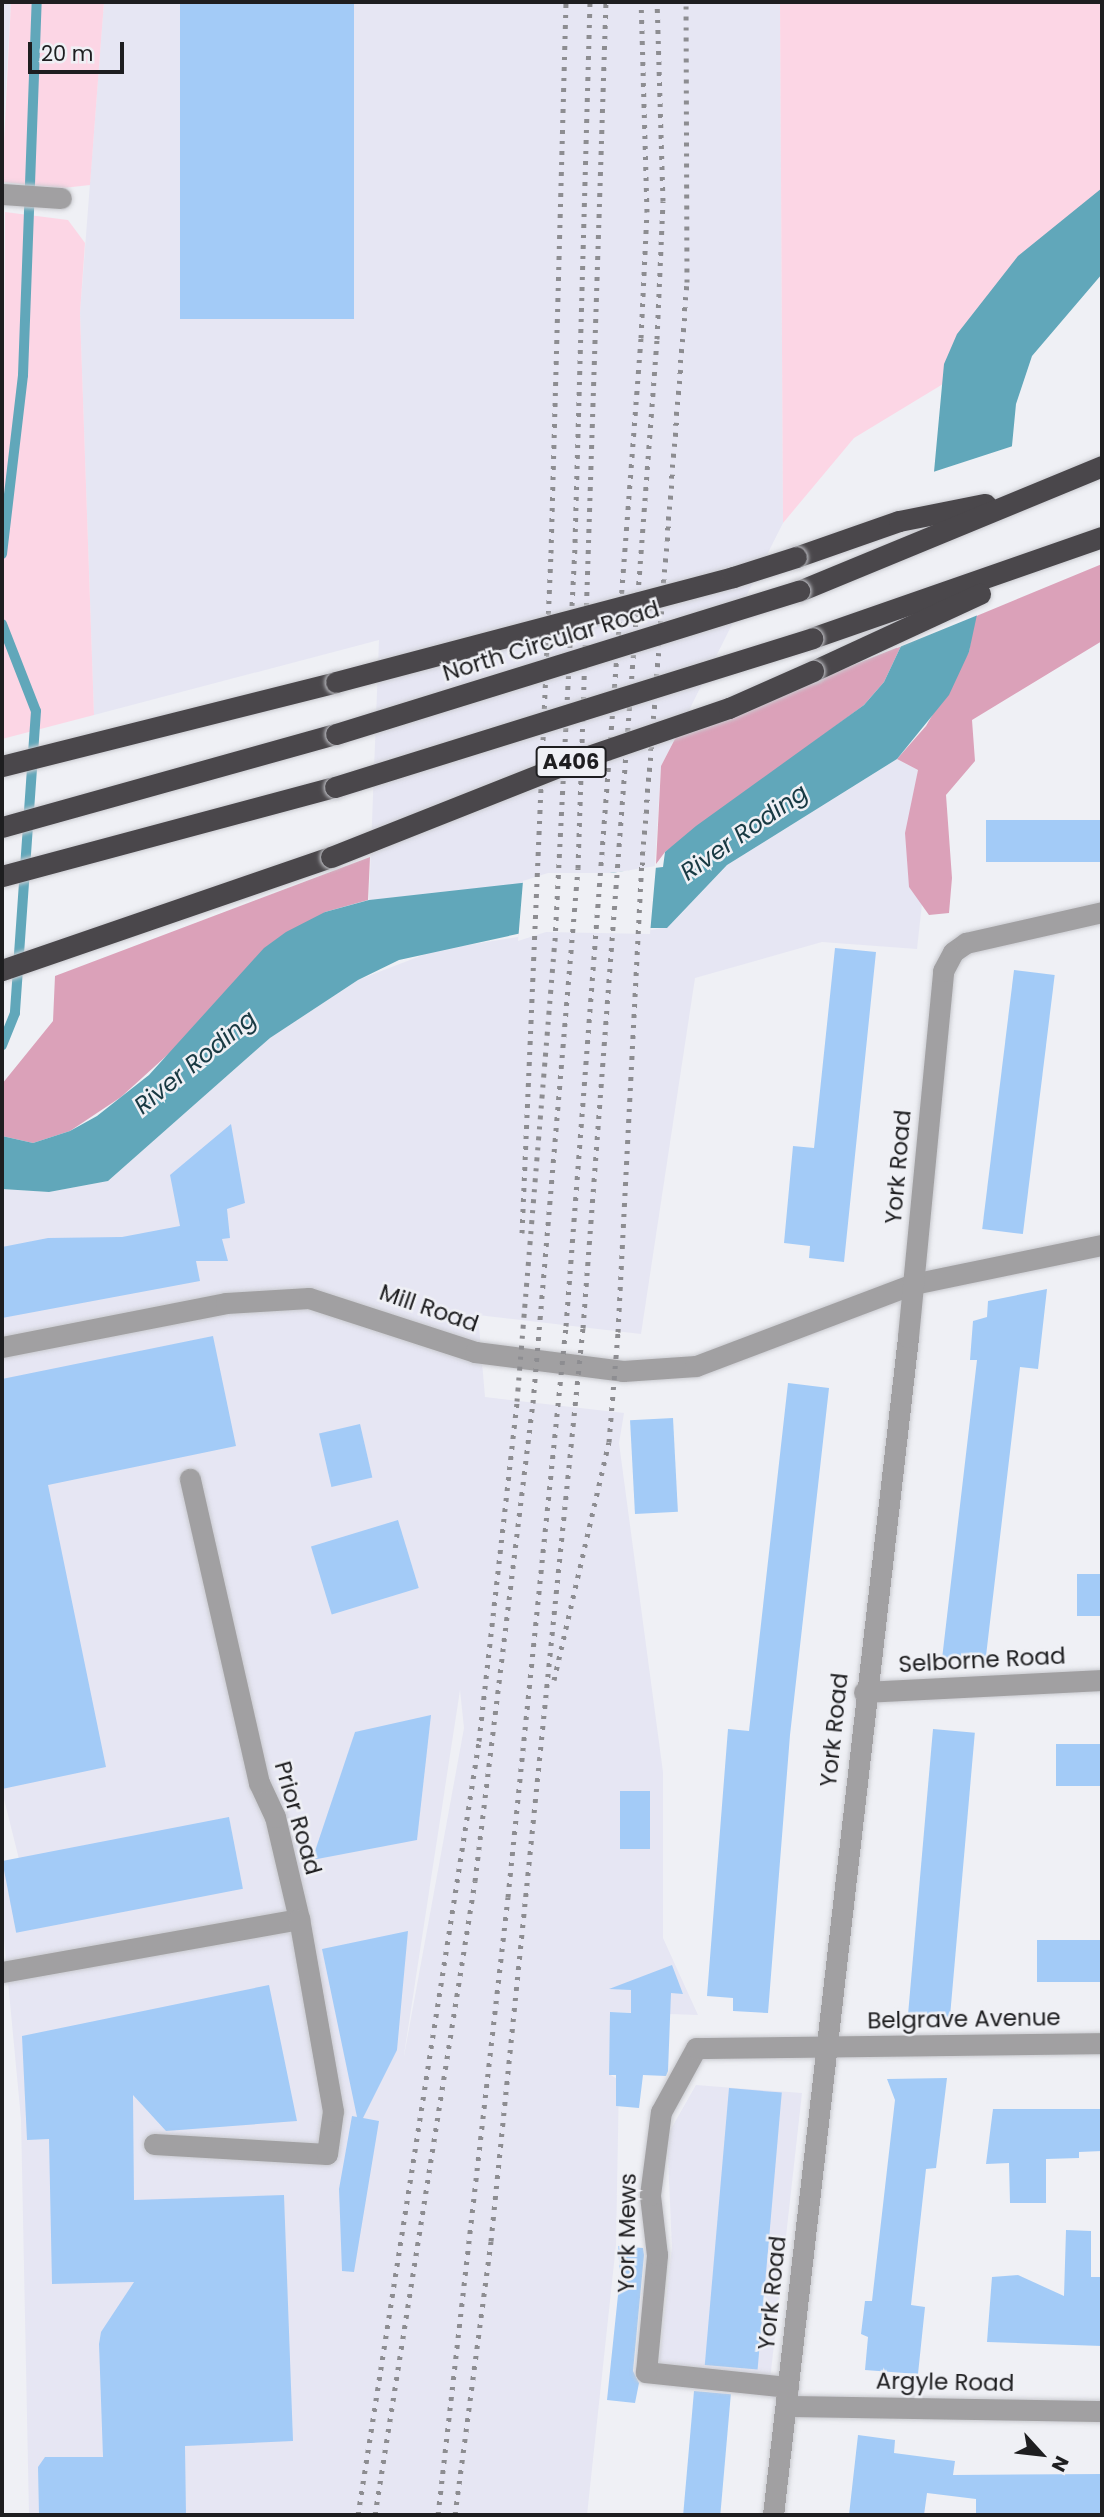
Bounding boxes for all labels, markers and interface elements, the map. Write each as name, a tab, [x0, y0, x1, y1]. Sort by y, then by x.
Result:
scale bar	[32, 28, 128, 72]
text: 20 m	[41, 39, 94, 68]
street label: North Circular Road	[439, 595, 663, 687]
road number: A406	[534, 744, 608, 780]
water label: River Roding	[675, 778, 813, 886]
water label: River Roding	[128, 1004, 262, 1120]
street label: York Road	[879, 1109, 917, 1225]
street label: Mill Road	[376, 1278, 482, 1338]
street label: Selborne Road	[898, 1642, 1066, 1678]
street label: York Road	[814, 1672, 854, 1788]
street label: Prior Road	[269, 1758, 327, 1878]
street label: Belgrave Avenue	[867, 2004, 1061, 2034]
street label: York Mews	[612, 2173, 642, 2293]
street label: York Road	[752, 2235, 792, 2351]
street label: Argyle Road	[876, 2367, 1014, 2397]
north arrow	[1006, 2419, 1076, 2489]
text: N	[1045, 2451, 1075, 2476]

